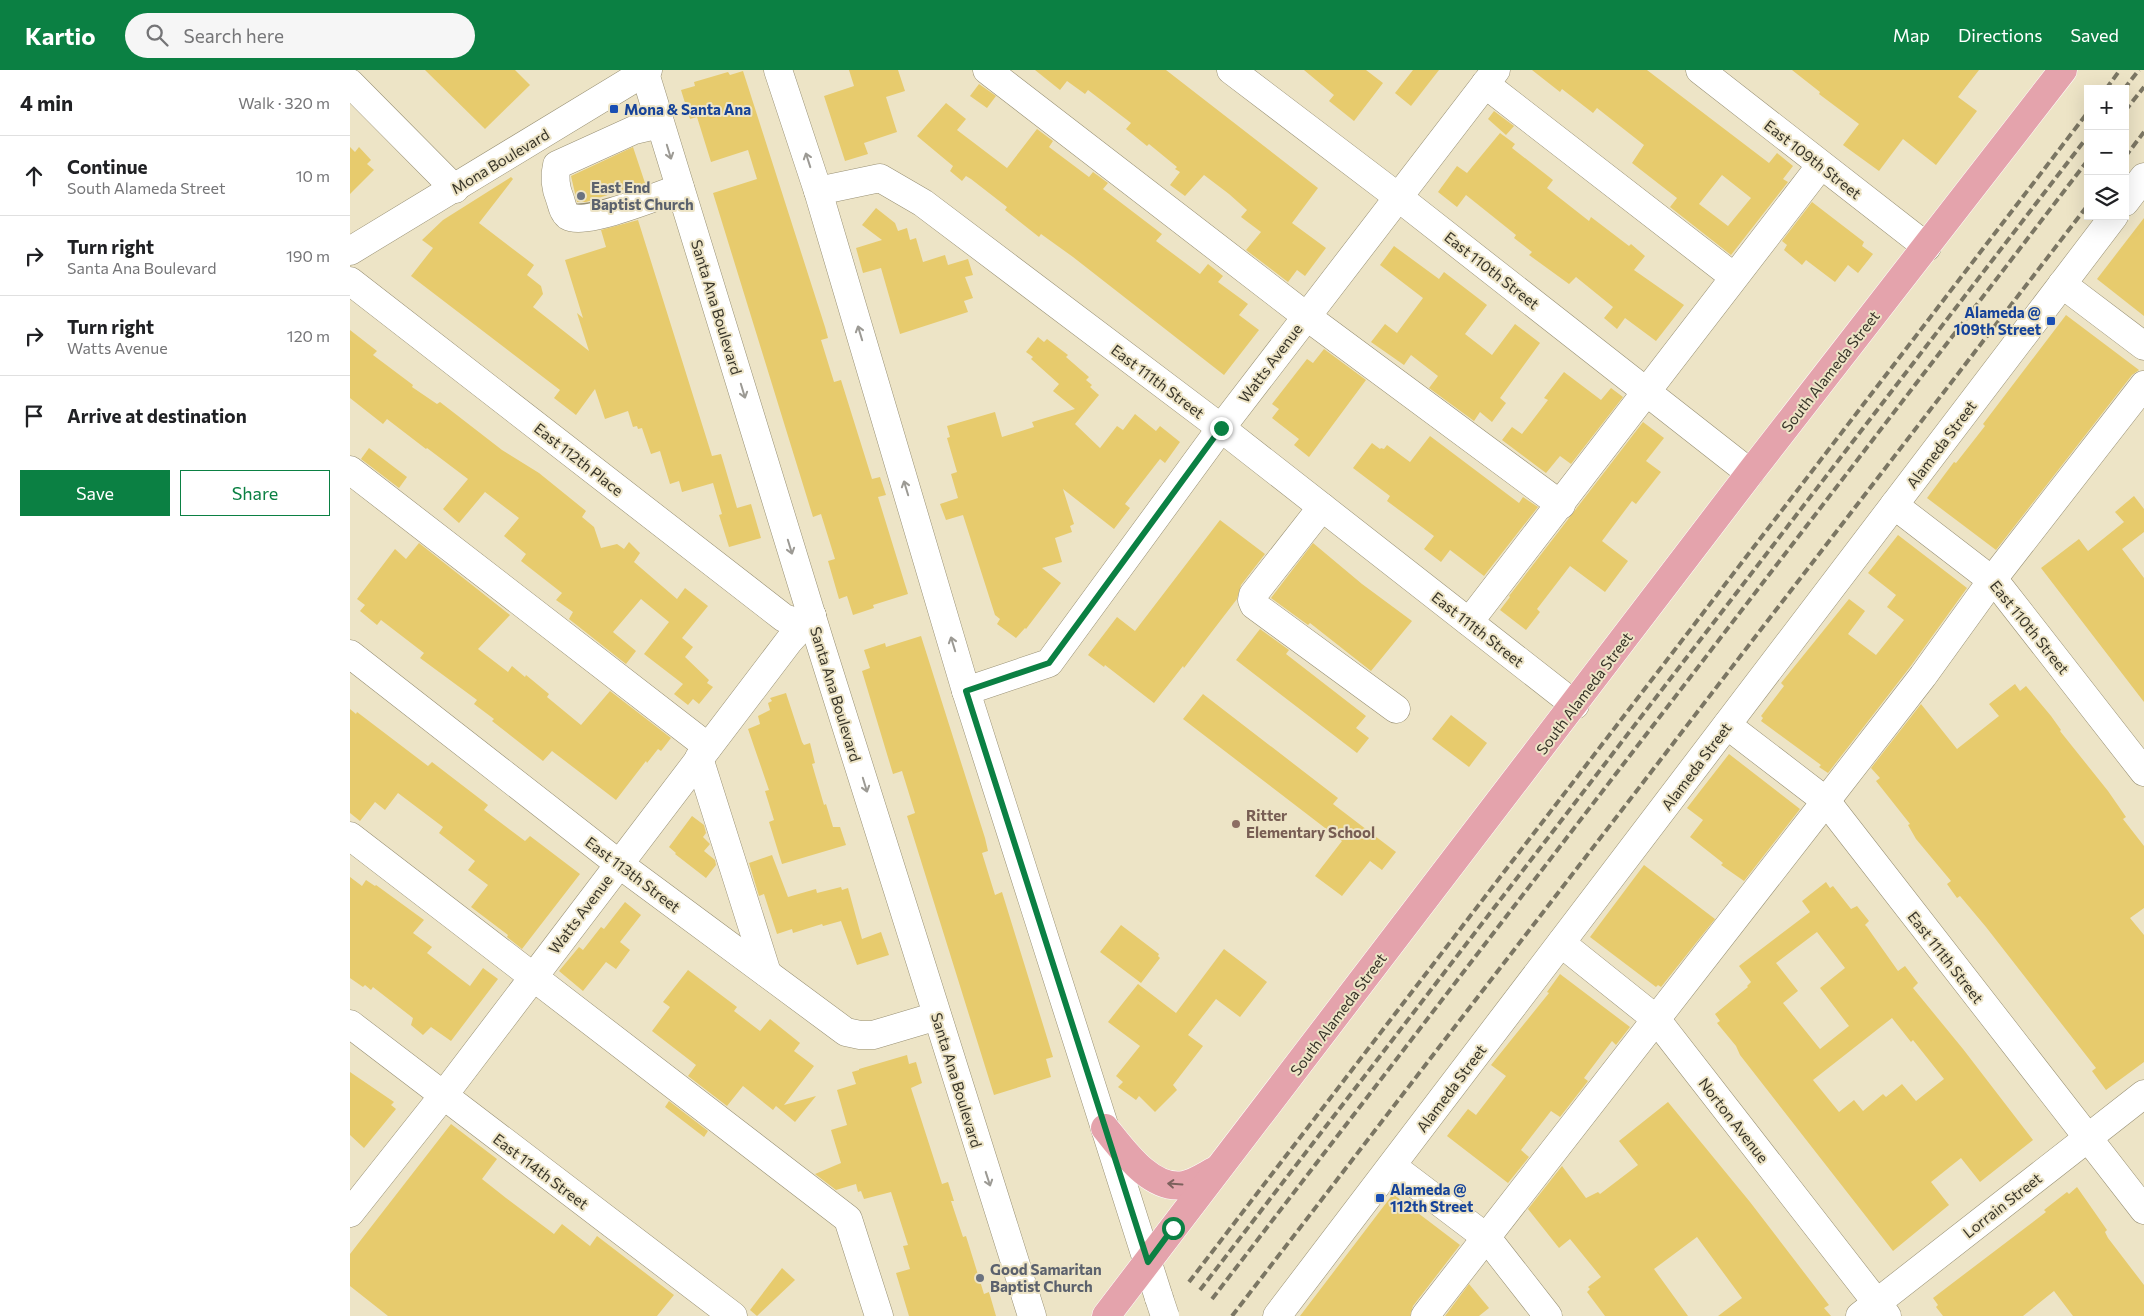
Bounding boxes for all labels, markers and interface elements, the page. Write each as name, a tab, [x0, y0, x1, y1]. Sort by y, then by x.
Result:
search box	[125, 13, 475, 58]
text: Kartio	[25, 21, 95, 50]
icon: search	[143, 21, 171, 49]
text: Search here	[183, 24, 284, 47]
text: Map	[1893, 24, 1930, 46]
text: Directions	[1958, 24, 2042, 46]
text: Saved	[2070, 24, 2119, 46]
map controls	[2084, 85, 2129, 220]
button: +	[2084, 85, 2129, 130]
text: 4 min	[20, 90, 73, 115]
text: Walk · 320 m	[238, 93, 330, 112]
place label: Mona & Santa Ana	[624, 100, 751, 118]
marker: Mona & Santa Ana	[608, 103, 620, 115]
street label: East 109th Street	[1761, 116, 1865, 202]
street label: Mona Boulevard	[448, 125, 552, 197]
button: −	[2084, 130, 2129, 175]
one-way arrow	[665, 144, 675, 160]
one-way arrow	[803, 153, 812, 169]
text: Continue	[67, 155, 147, 178]
icon: ahead	[20, 162, 48, 190]
text: 10 m	[296, 166, 330, 185]
button: layers	[2084, 175, 2129, 220]
text: South Alameda Street	[67, 178, 225, 197]
place label: East End Baptist Church	[591, 178, 694, 213]
marker: East End Baptist Church	[575, 190, 587, 202]
street label: East 110th Street	[1441, 227, 1543, 313]
text: Turn right	[67, 235, 154, 258]
street label: Santa Ana Boulevard	[688, 237, 746, 377]
icon: right	[20, 242, 48, 270]
text: 190 m	[286, 246, 330, 265]
text: Santa Ana Boulevard	[67, 258, 216, 277]
place label: Alameda @ 109th Street	[1954, 303, 2041, 338]
street label: South Alameda Street	[1777, 307, 1883, 435]
text: Turn right	[67, 315, 154, 338]
marker: Alameda @ 109th Street	[2045, 315, 2057, 327]
street label: Watts Avenue	[1234, 320, 1306, 406]
icon: right	[20, 322, 48, 350]
one-way arrow	[855, 325, 865, 341]
text: 120 m	[287, 326, 330, 345]
text: Watts Avenue	[67, 338, 168, 357]
street label: East 111th Street	[1108, 340, 1208, 422]
one-way arrow	[738, 383, 748, 399]
street label: Alameda Street	[1902, 397, 1980, 491]
icon: arrive	[20, 402, 48, 430]
text: Arrive at destination	[67, 404, 247, 427]
route end	[1210, 417, 1233, 440]
street label: East 112th Place	[531, 419, 627, 499]
button: Save	[20, 470, 170, 516]
button: Share	[180, 470, 330, 516]
one-way arrow	[901, 481, 911, 497]
one-way arrow	[786, 538, 796, 554]
street label: East 110th Street	[1987, 577, 2073, 677]
street label: East 111th Street	[1428, 587, 1528, 671]
street label: Santa Ana Boulevard	[807, 624, 865, 764]
street label: South Alameda Street	[1532, 628, 1636, 758]
one-way arrow	[947, 637, 957, 653]
street label: Alameda Street	[1657, 719, 1735, 813]
one-way arrow	[860, 777, 870, 793]
place label: Ritter Elementary School	[1246, 806, 1375, 841]
marker: Ritter Elementary School	[1230, 818, 1242, 830]
street label: East 113th Street	[582, 833, 684, 915]
street label: Watts Avenue	[544, 871, 616, 957]
street label: East 111th Street	[1904, 907, 1988, 1007]
street label: South Alameda Street	[1286, 949, 1390, 1079]
street label: Santa Ana Boulevard	[928, 1010, 986, 1150]
street label: Alameda Street	[1412, 1041, 1490, 1135]
street label: Norton Avenue	[1695, 1074, 1773, 1166]
street label: East 114th Street	[490, 1129, 592, 1213]
street label: Lorrain Street	[1959, 1169, 2045, 1241]
one-way arrow	[984, 1171, 993, 1186]
one-way arrow	[1167, 1180, 1183, 1189]
place label: Alameda @ 112th Street	[1390, 1180, 1473, 1215]
marker: Alameda @ 112th Street	[1374, 1192, 1386, 1204]
route start	[1162, 1217, 1185, 1240]
place label: Good Samaritan Baptist Church	[990, 1260, 1102, 1295]
marker: Good Samaritan Baptist Church	[974, 1272, 986, 1284]

